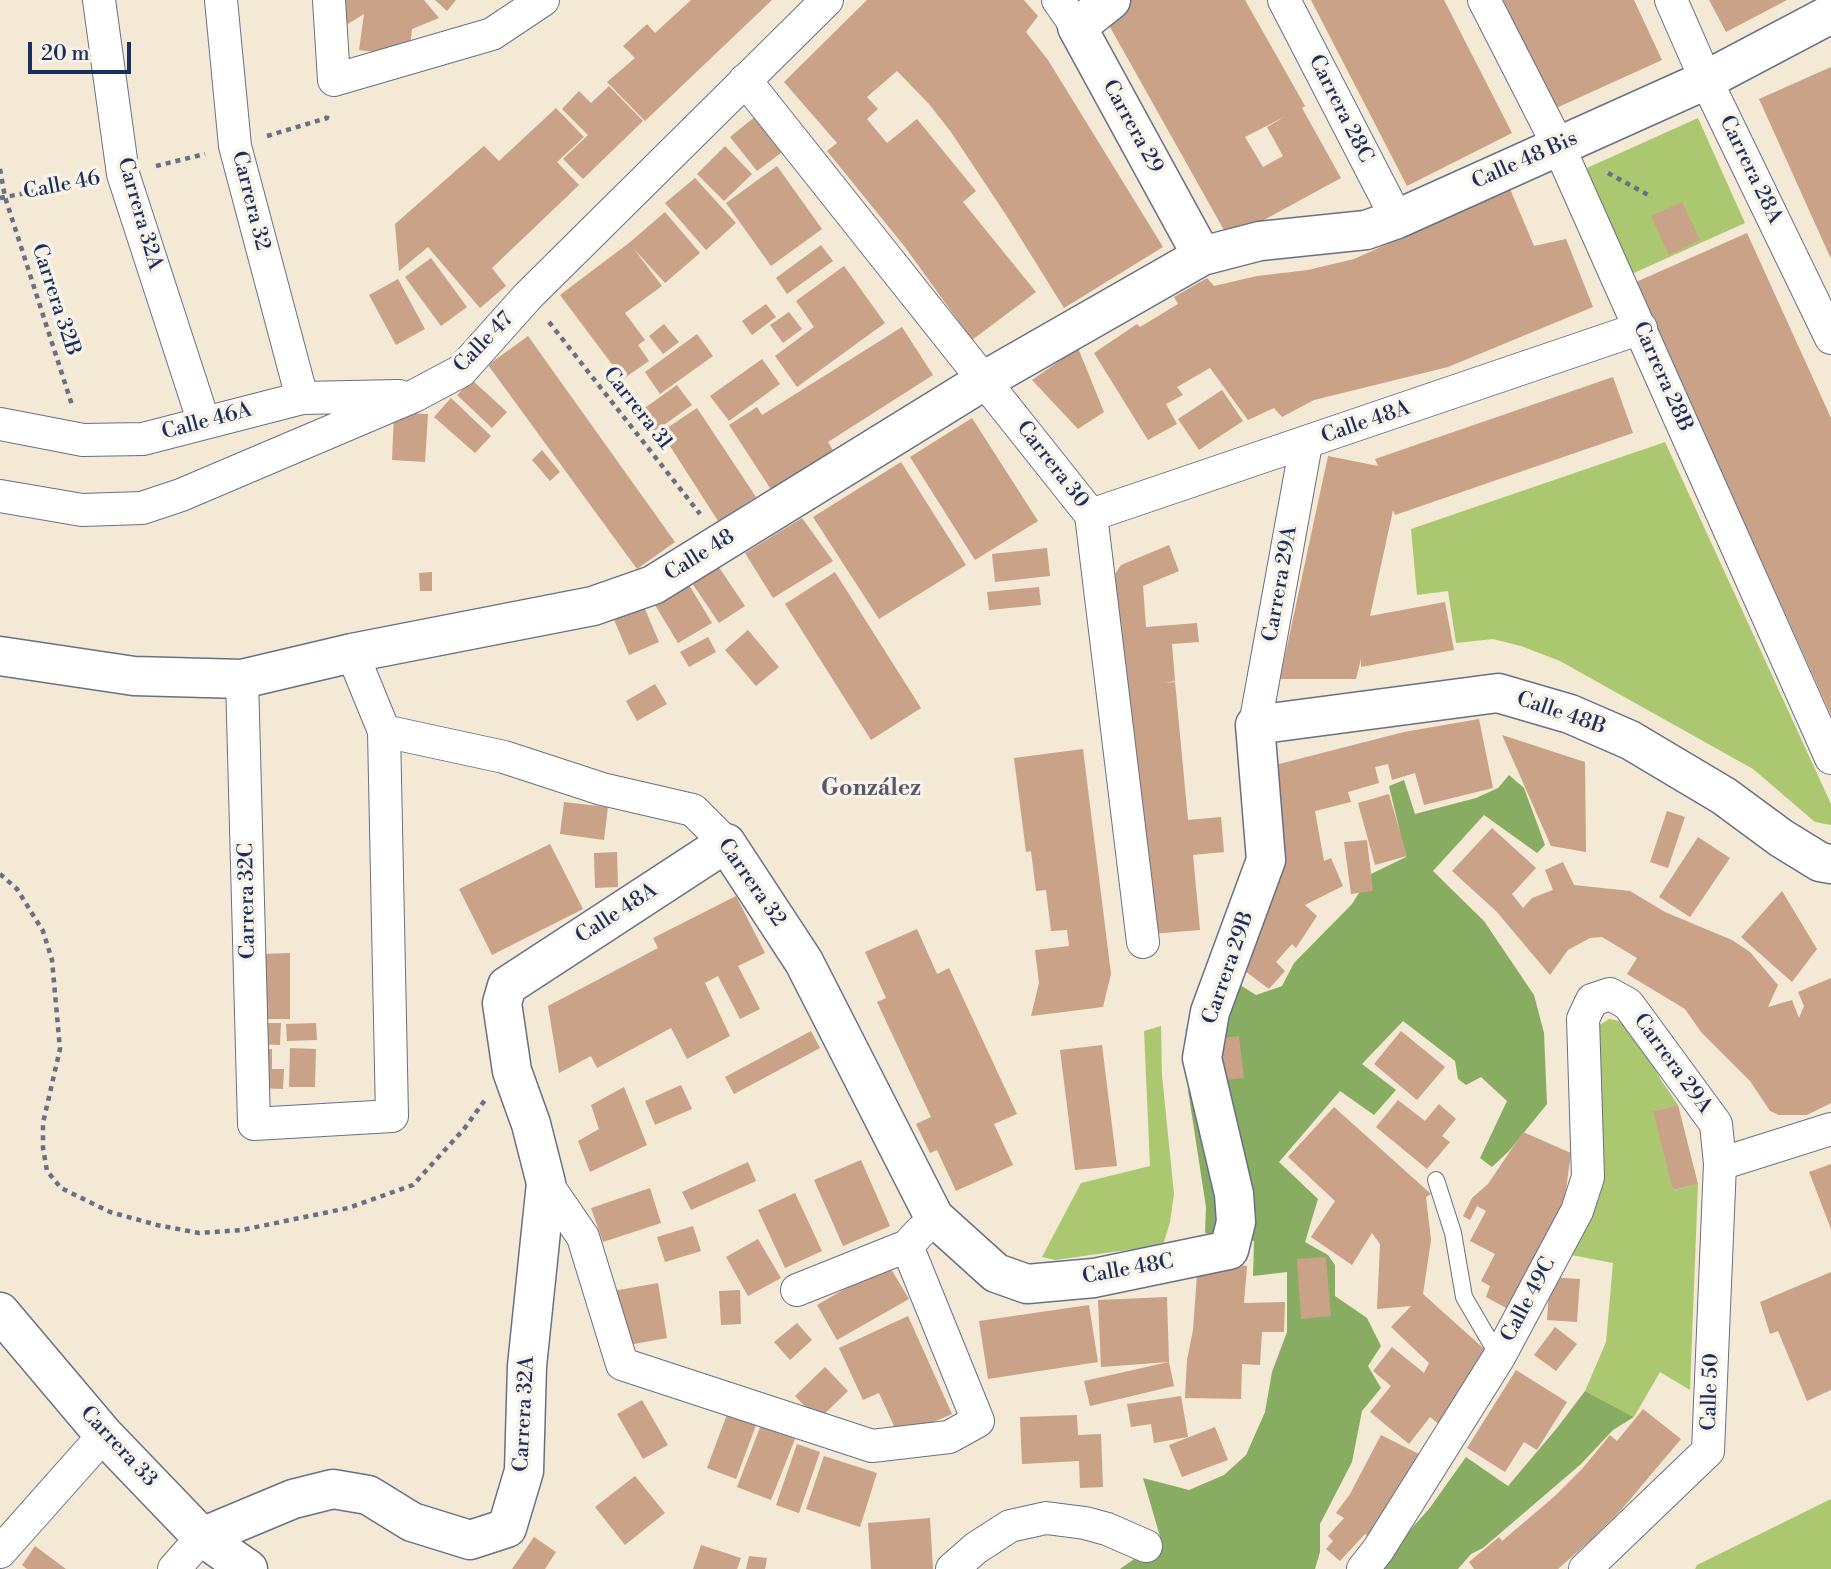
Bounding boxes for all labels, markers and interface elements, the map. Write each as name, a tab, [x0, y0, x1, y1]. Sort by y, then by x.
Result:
scale bar	[32, 28, 135, 72]
text: 20 m	[41, 41, 90, 67]
street label: Carrera 28C	[1302, 51, 1378, 167]
street label: Carrera 29	[1096, 76, 1168, 178]
street label: Carrera 28A	[1713, 112, 1787, 228]
street label: Calle 48 Bis	[1468, 127, 1582, 195]
street label: Carrera 32	[225, 149, 275, 253]
street label: Carrera 32A	[111, 155, 167, 273]
street label: Calle 46	[21, 166, 103, 206]
street label: Carrera 32B	[25, 241, 85, 359]
street label: Calle 47	[449, 307, 519, 379]
street label: Carrera 28B	[1627, 318, 1697, 436]
street label: Carrera 31	[597, 363, 677, 455]
street label: Calle 48A	[1318, 396, 1414, 450]
street label: Calle 46A	[159, 398, 255, 446]
street label: Carrera 30	[1010, 416, 1094, 514]
street label: Carrera 29A	[1258, 524, 1304, 644]
street label: Calle 48	[660, 525, 740, 587]
street label: Calle 48B	[1513, 687, 1609, 741]
district label: González	[821, 775, 921, 803]
street label: Carrera 32	[712, 834, 790, 932]
street label: Carrera 32C	[234, 843, 262, 959]
street label: Calle 48A	[571, 878, 663, 950]
street label: Carrera 29B	[1198, 908, 1260, 1028]
street label: Carrera 29A	[1627, 1009, 1717, 1119]
street label: Calle 48C	[1080, 1250, 1176, 1290]
street label: Calle 49C	[1496, 1253, 1562, 1347]
street label: Calle 50	[1697, 1353, 1725, 1431]
street label: Carrera 32A	[509, 1355, 541, 1473]
street label: Carrera 33	[74, 1401, 162, 1493]

